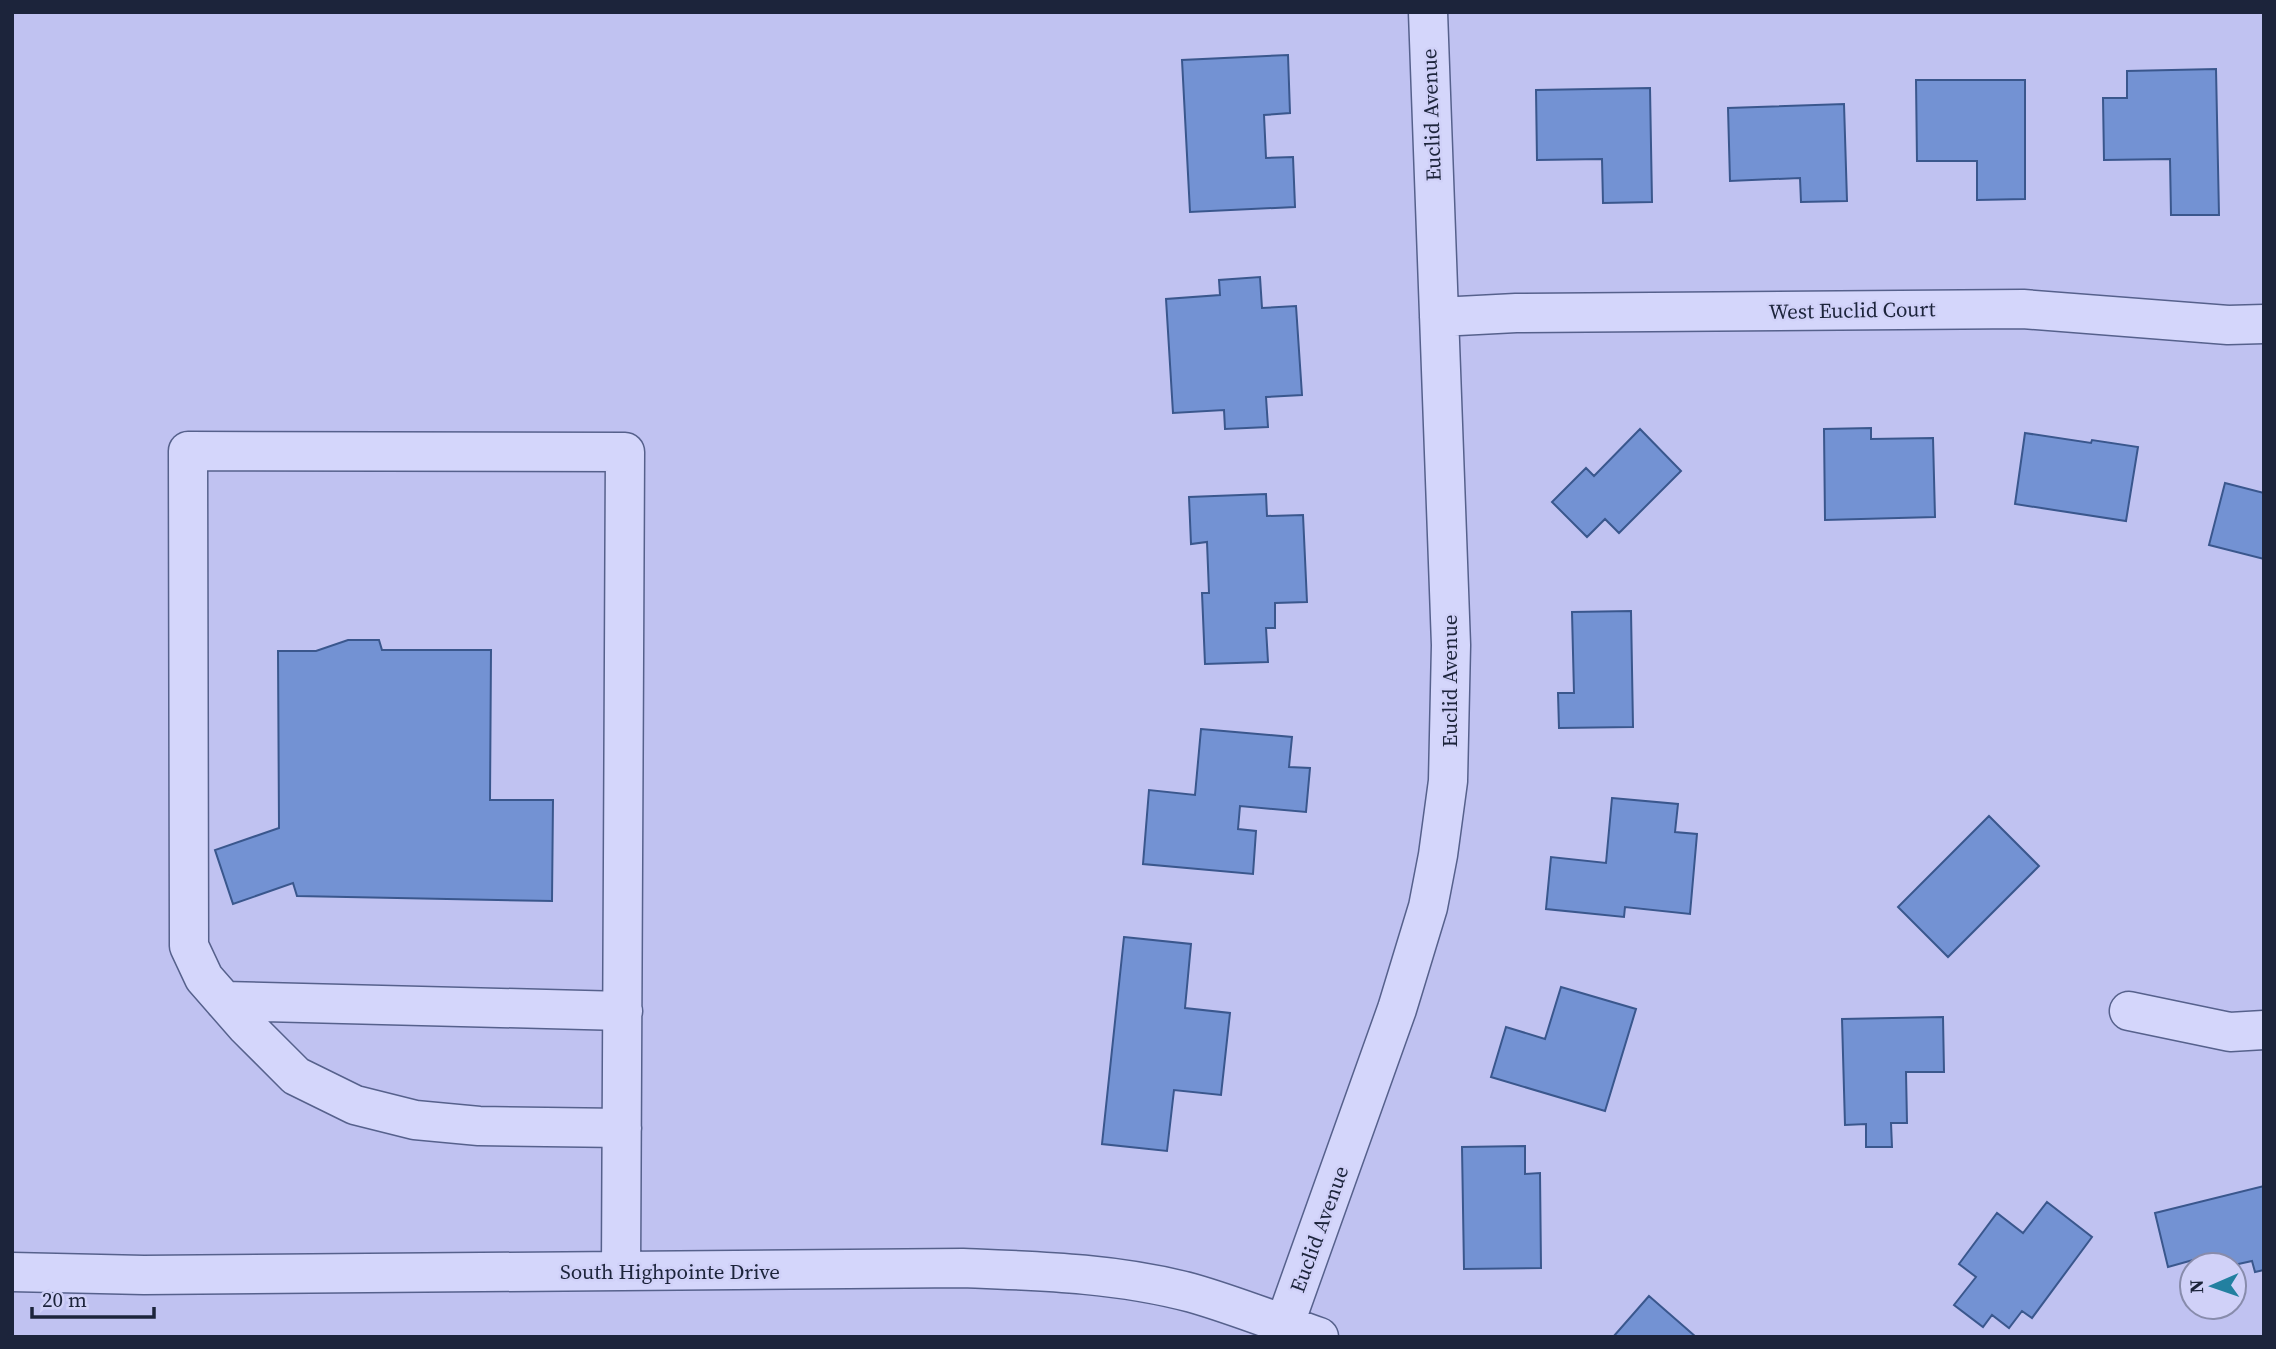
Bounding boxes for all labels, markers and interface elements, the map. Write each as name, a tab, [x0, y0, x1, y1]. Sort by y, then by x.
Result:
street label: Euclid Avenue	[1414, 48, 1448, 182]
street label: West Euclid Court	[1768, 294, 1936, 326]
street label: Euclid Avenue	[1435, 615, 1464, 747]
street label: Euclid Avenue	[1283, 1162, 1355, 1296]
north arrow	[2178, 1251, 2248, 1321]
street label: South Highpointe Drive	[560, 1257, 780, 1286]
scale bar	[32, 1276, 154, 1320]
text: N	[2183, 1279, 2209, 1294]
text: 20 m	[42, 1285, 87, 1314]

